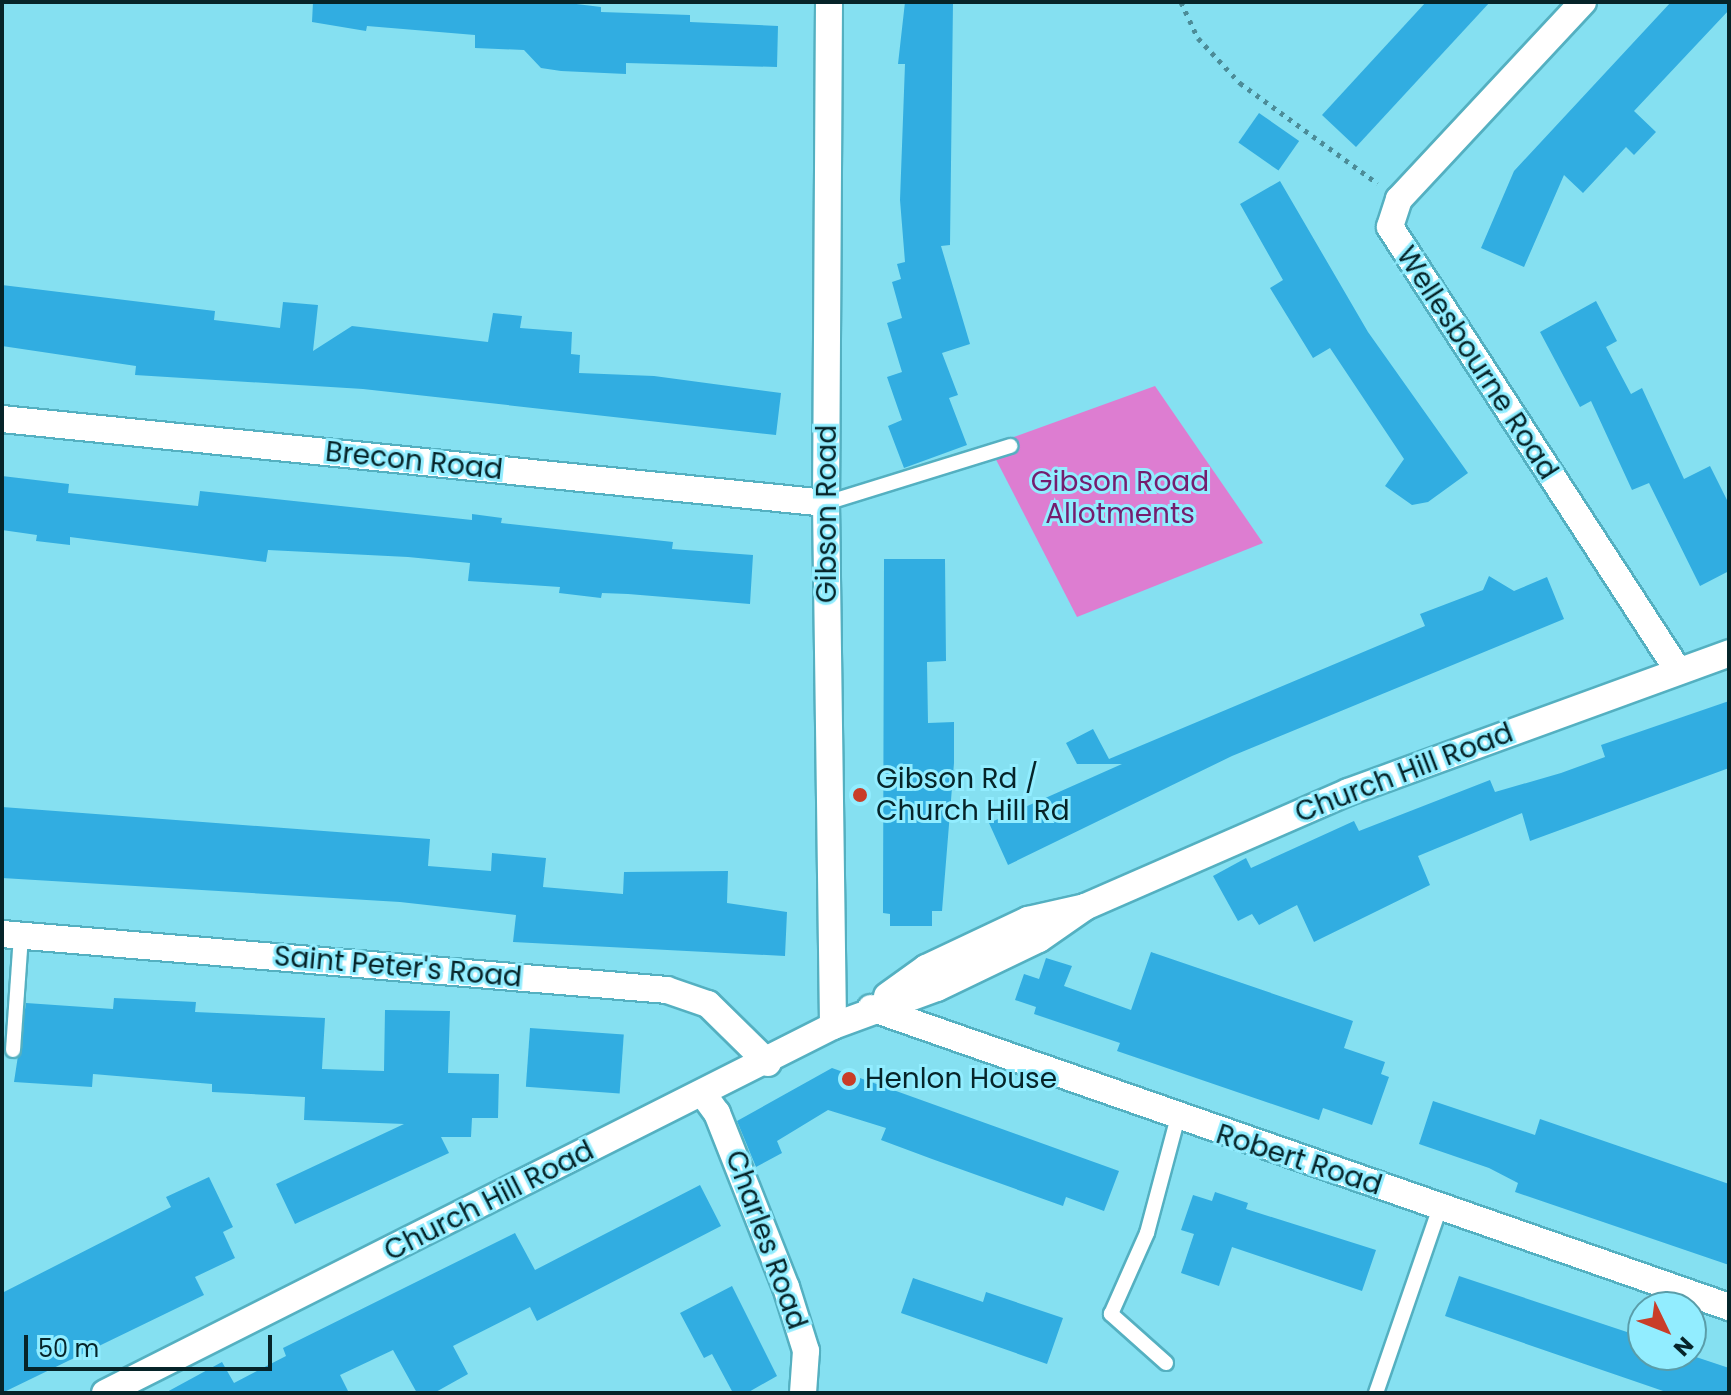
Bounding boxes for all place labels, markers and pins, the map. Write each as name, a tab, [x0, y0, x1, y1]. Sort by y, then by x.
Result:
place label: Gibson Rd / Church Hill Rd	[876, 762, 1070, 828]
marker: Gibson Rd / Church Hill Rd	[851, 786, 869, 804]
place label: Henlon House	[865, 1062, 1057, 1096]
marker: Henlon House	[840, 1070, 858, 1088]

